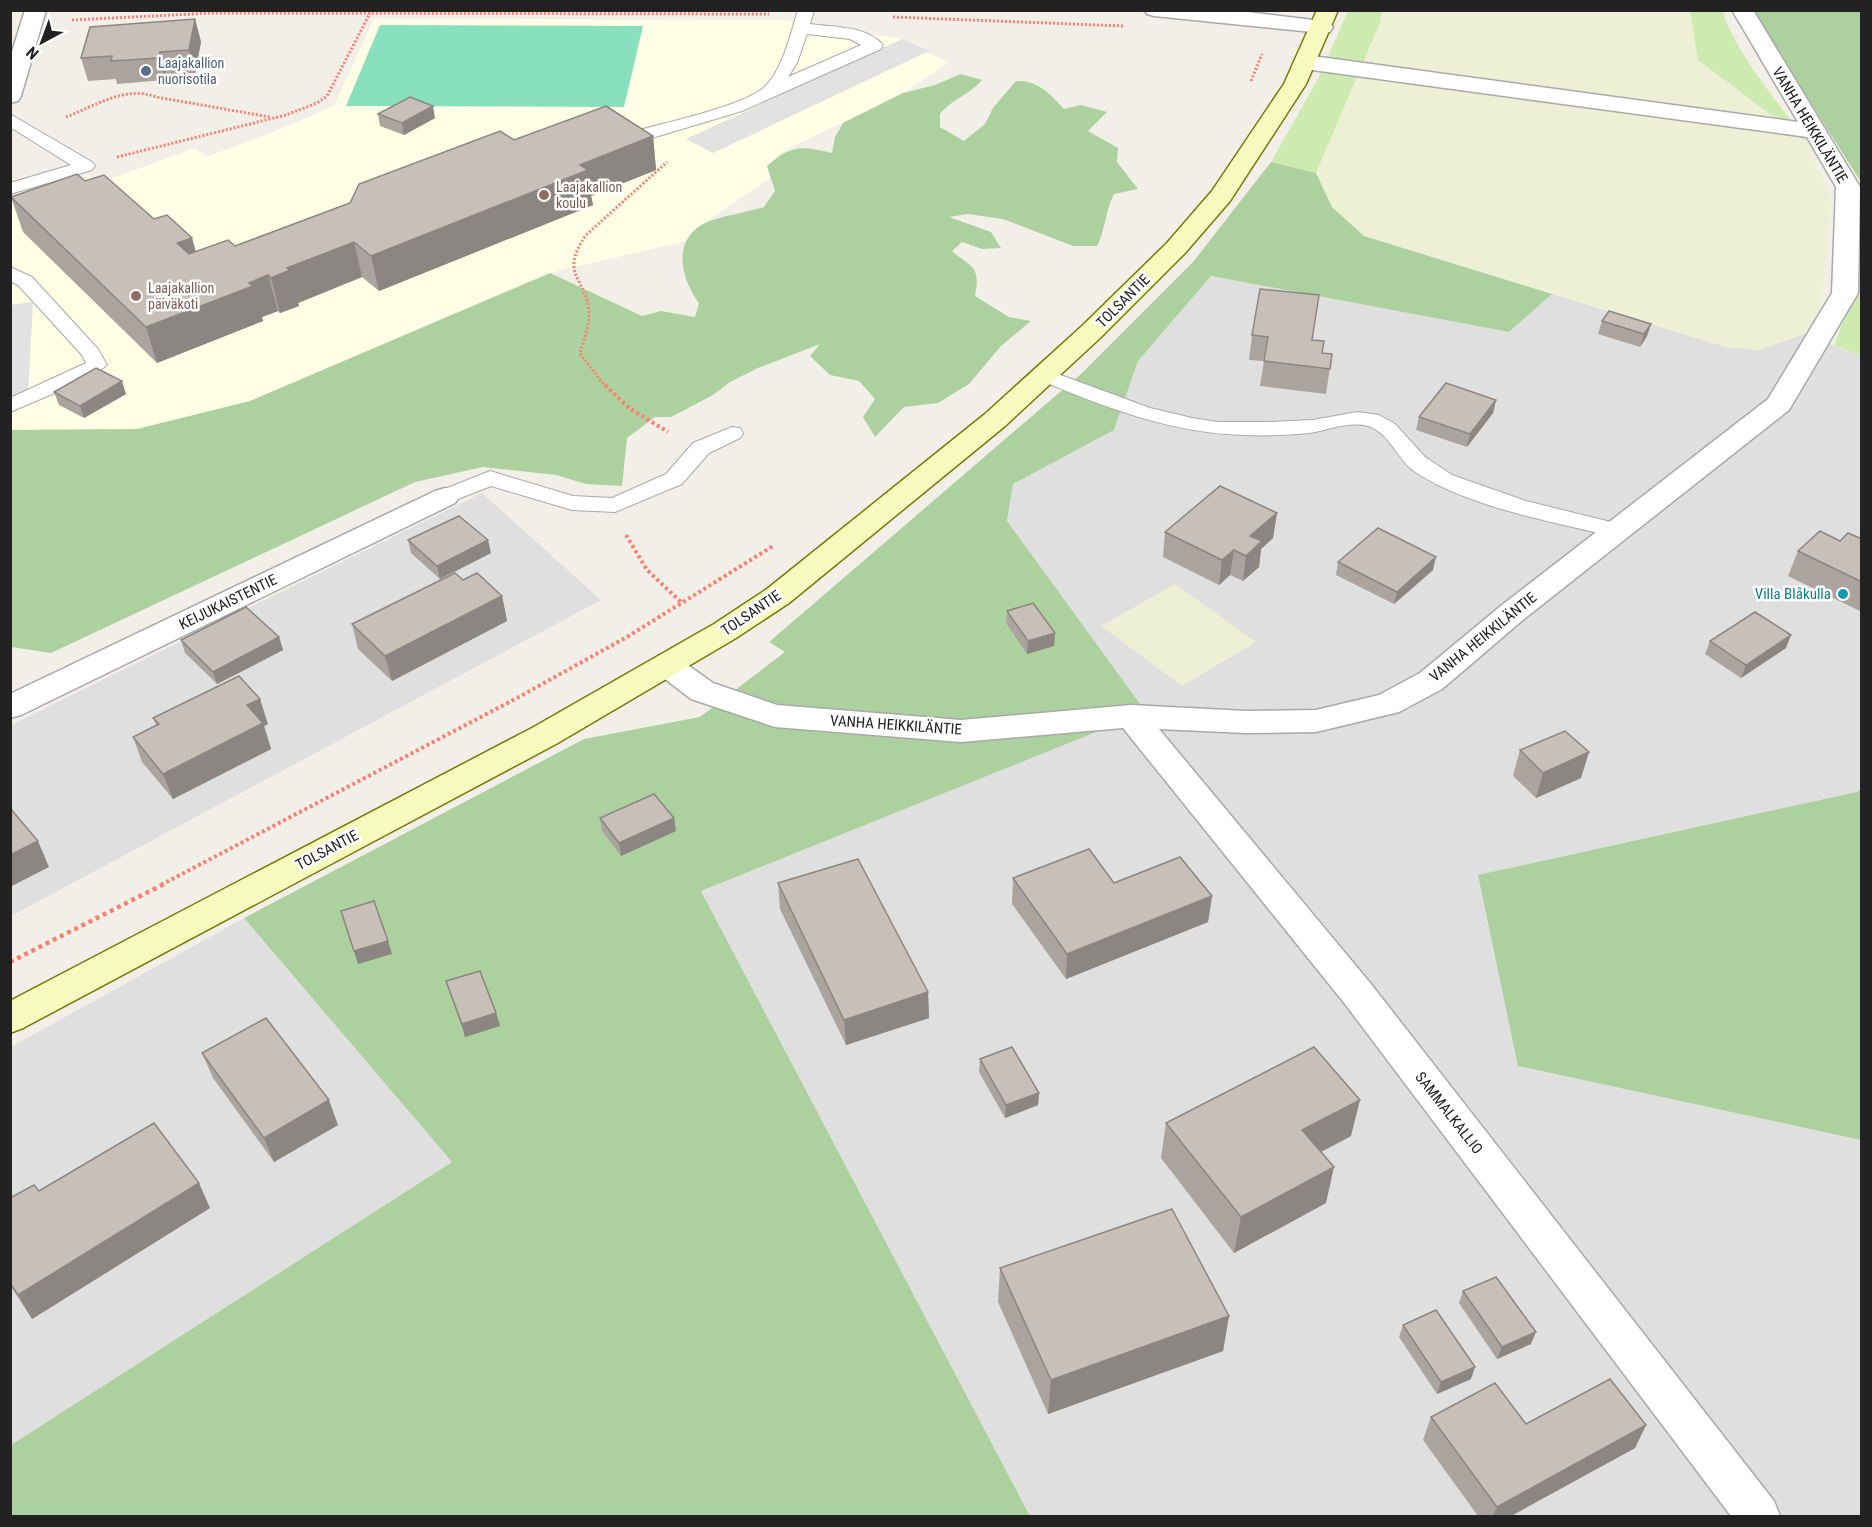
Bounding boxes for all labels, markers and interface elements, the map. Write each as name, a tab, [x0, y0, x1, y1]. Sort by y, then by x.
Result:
north arrow	[12, 12, 72, 72]
text: N	[23, 43, 42, 63]
place label: Laajakallion nuorisotila	[158, 55, 224, 87]
marker: Laajakallion nuorisotila	[139, 64, 153, 78]
street label: VANHA HEIKKILÄNTIE	[1768, 64, 1852, 186]
place label: Laajakallion koulu	[556, 179, 622, 211]
marker: Laajakallion koulu	[537, 188, 551, 202]
street label: TOLSANTIE	[1092, 270, 1154, 332]
place label: Laajakallion päiväkoti	[148, 280, 214, 312]
marker: Laajakallion päiväkoti	[129, 289, 143, 303]
street label: KEIJUKAISTENTIE	[176, 571, 280, 633]
place label: Villa Blåkulla	[1755, 585, 1831, 603]
street label: TOLSANTIE	[718, 586, 784, 640]
marker: Villa Blåkulla	[1836, 587, 1850, 601]
street label: VANHA HEIKKILÄNTIE	[1426, 588, 1540, 686]
street label: VANHA HEIKKILÄNTIE	[830, 711, 962, 739]
street label: TOLSANTIE	[293, 826, 361, 874]
street label: SAMMALKALLIO	[1411, 1069, 1487, 1157]

